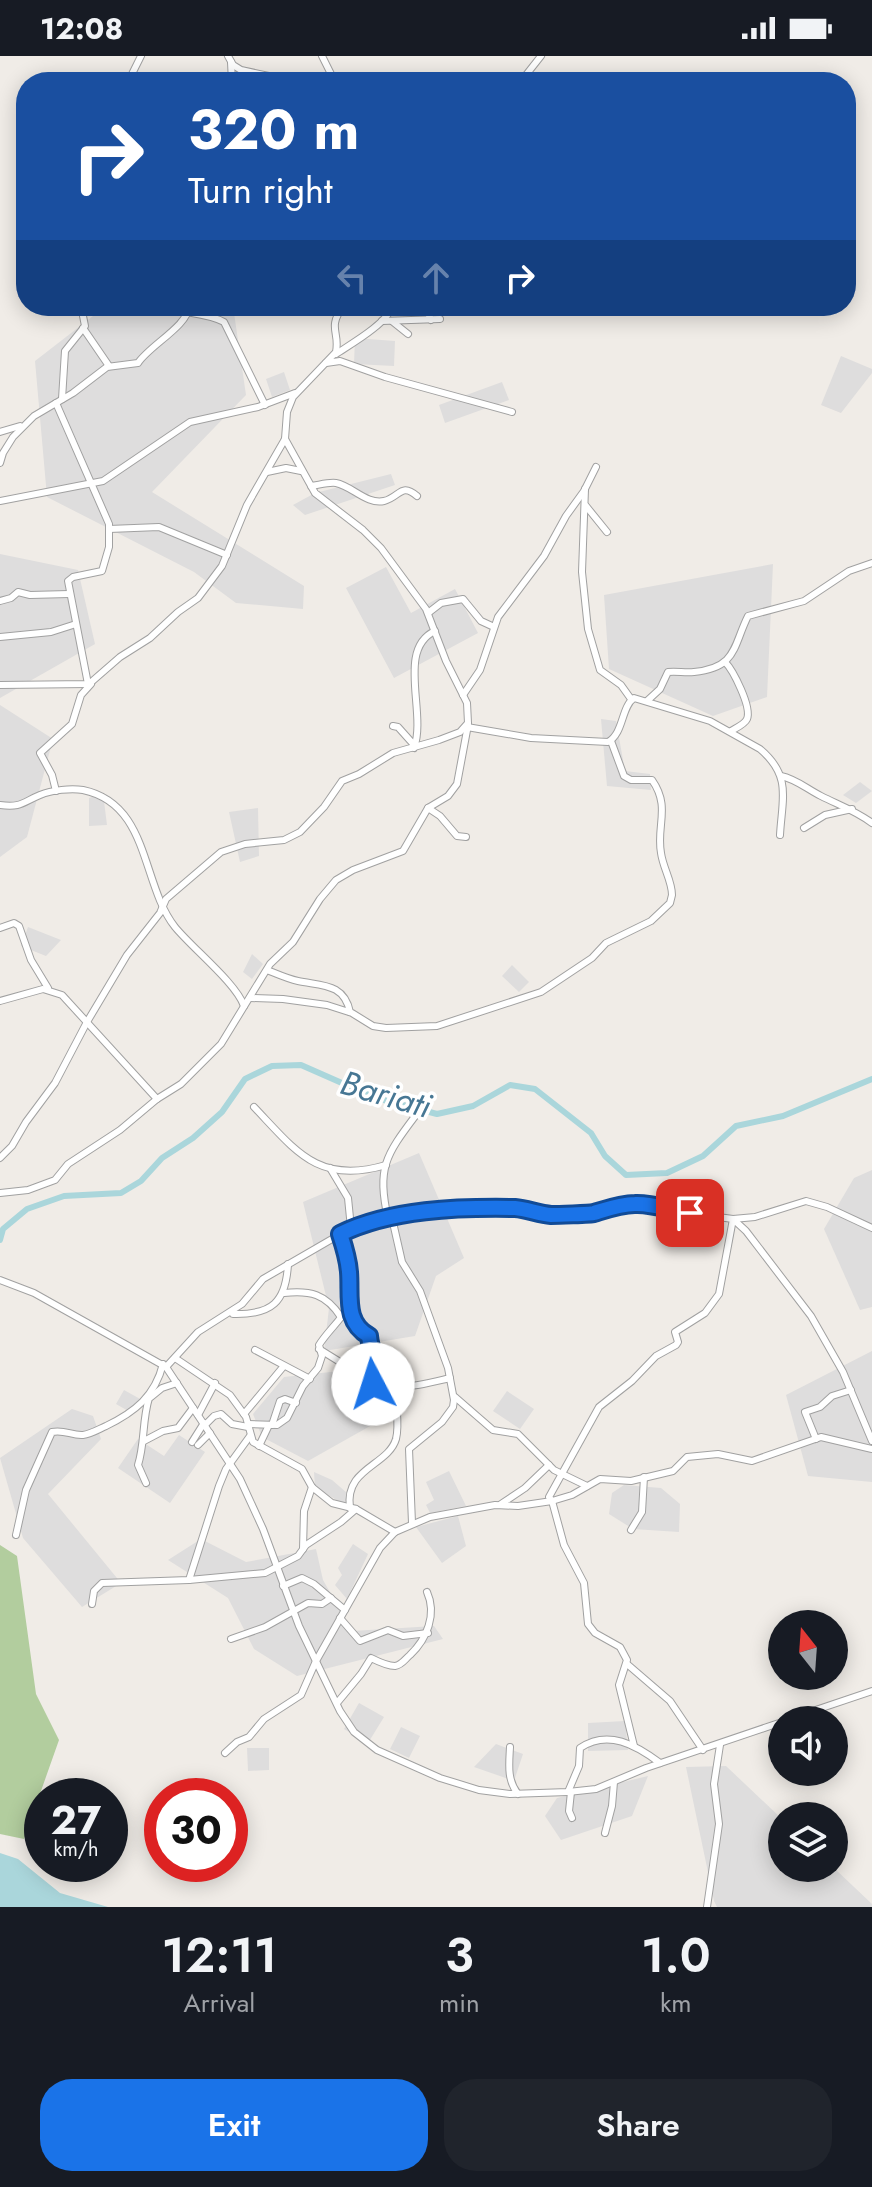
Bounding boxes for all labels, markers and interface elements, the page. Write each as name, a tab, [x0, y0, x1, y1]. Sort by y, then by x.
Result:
text: 12:08	[40, 7, 123, 50]
text: 320 m	[188, 89, 359, 170]
icon: right	[56, 104, 160, 208]
text: Turn right	[188, 164, 333, 216]
icon: left	[330, 256, 374, 300]
icon: ahead	[414, 256, 458, 300]
icon: right	[498, 256, 542, 300]
water label: Bariati	[335, 1058, 438, 1131]
pin	[656, 1179, 724, 1247]
icon: arrive	[668, 1191, 712, 1235]
position arrow	[331, 1342, 415, 1426]
north arrow	[768, 1610, 848, 1690]
map controls	[768, 1610, 848, 1882]
button: sound	[768, 1706, 848, 1786]
speed limit sign: 30	[144, 1778, 248, 1882]
text: 27	[51, 1791, 101, 1849]
button: layers	[768, 1802, 848, 1882]
text: km/h	[53, 1835, 99, 1864]
text: 12:11	[161, 1921, 277, 1990]
text: 3	[445, 1921, 474, 1990]
text: 1.0	[641, 1921, 711, 1990]
text: Arrival	[184, 1984, 255, 2022]
text: min	[439, 1984, 480, 2022]
text: km	[660, 1984, 692, 2022]
button: Exit	[40, 2079, 428, 2171]
button: Share	[444, 2079, 832, 2171]

